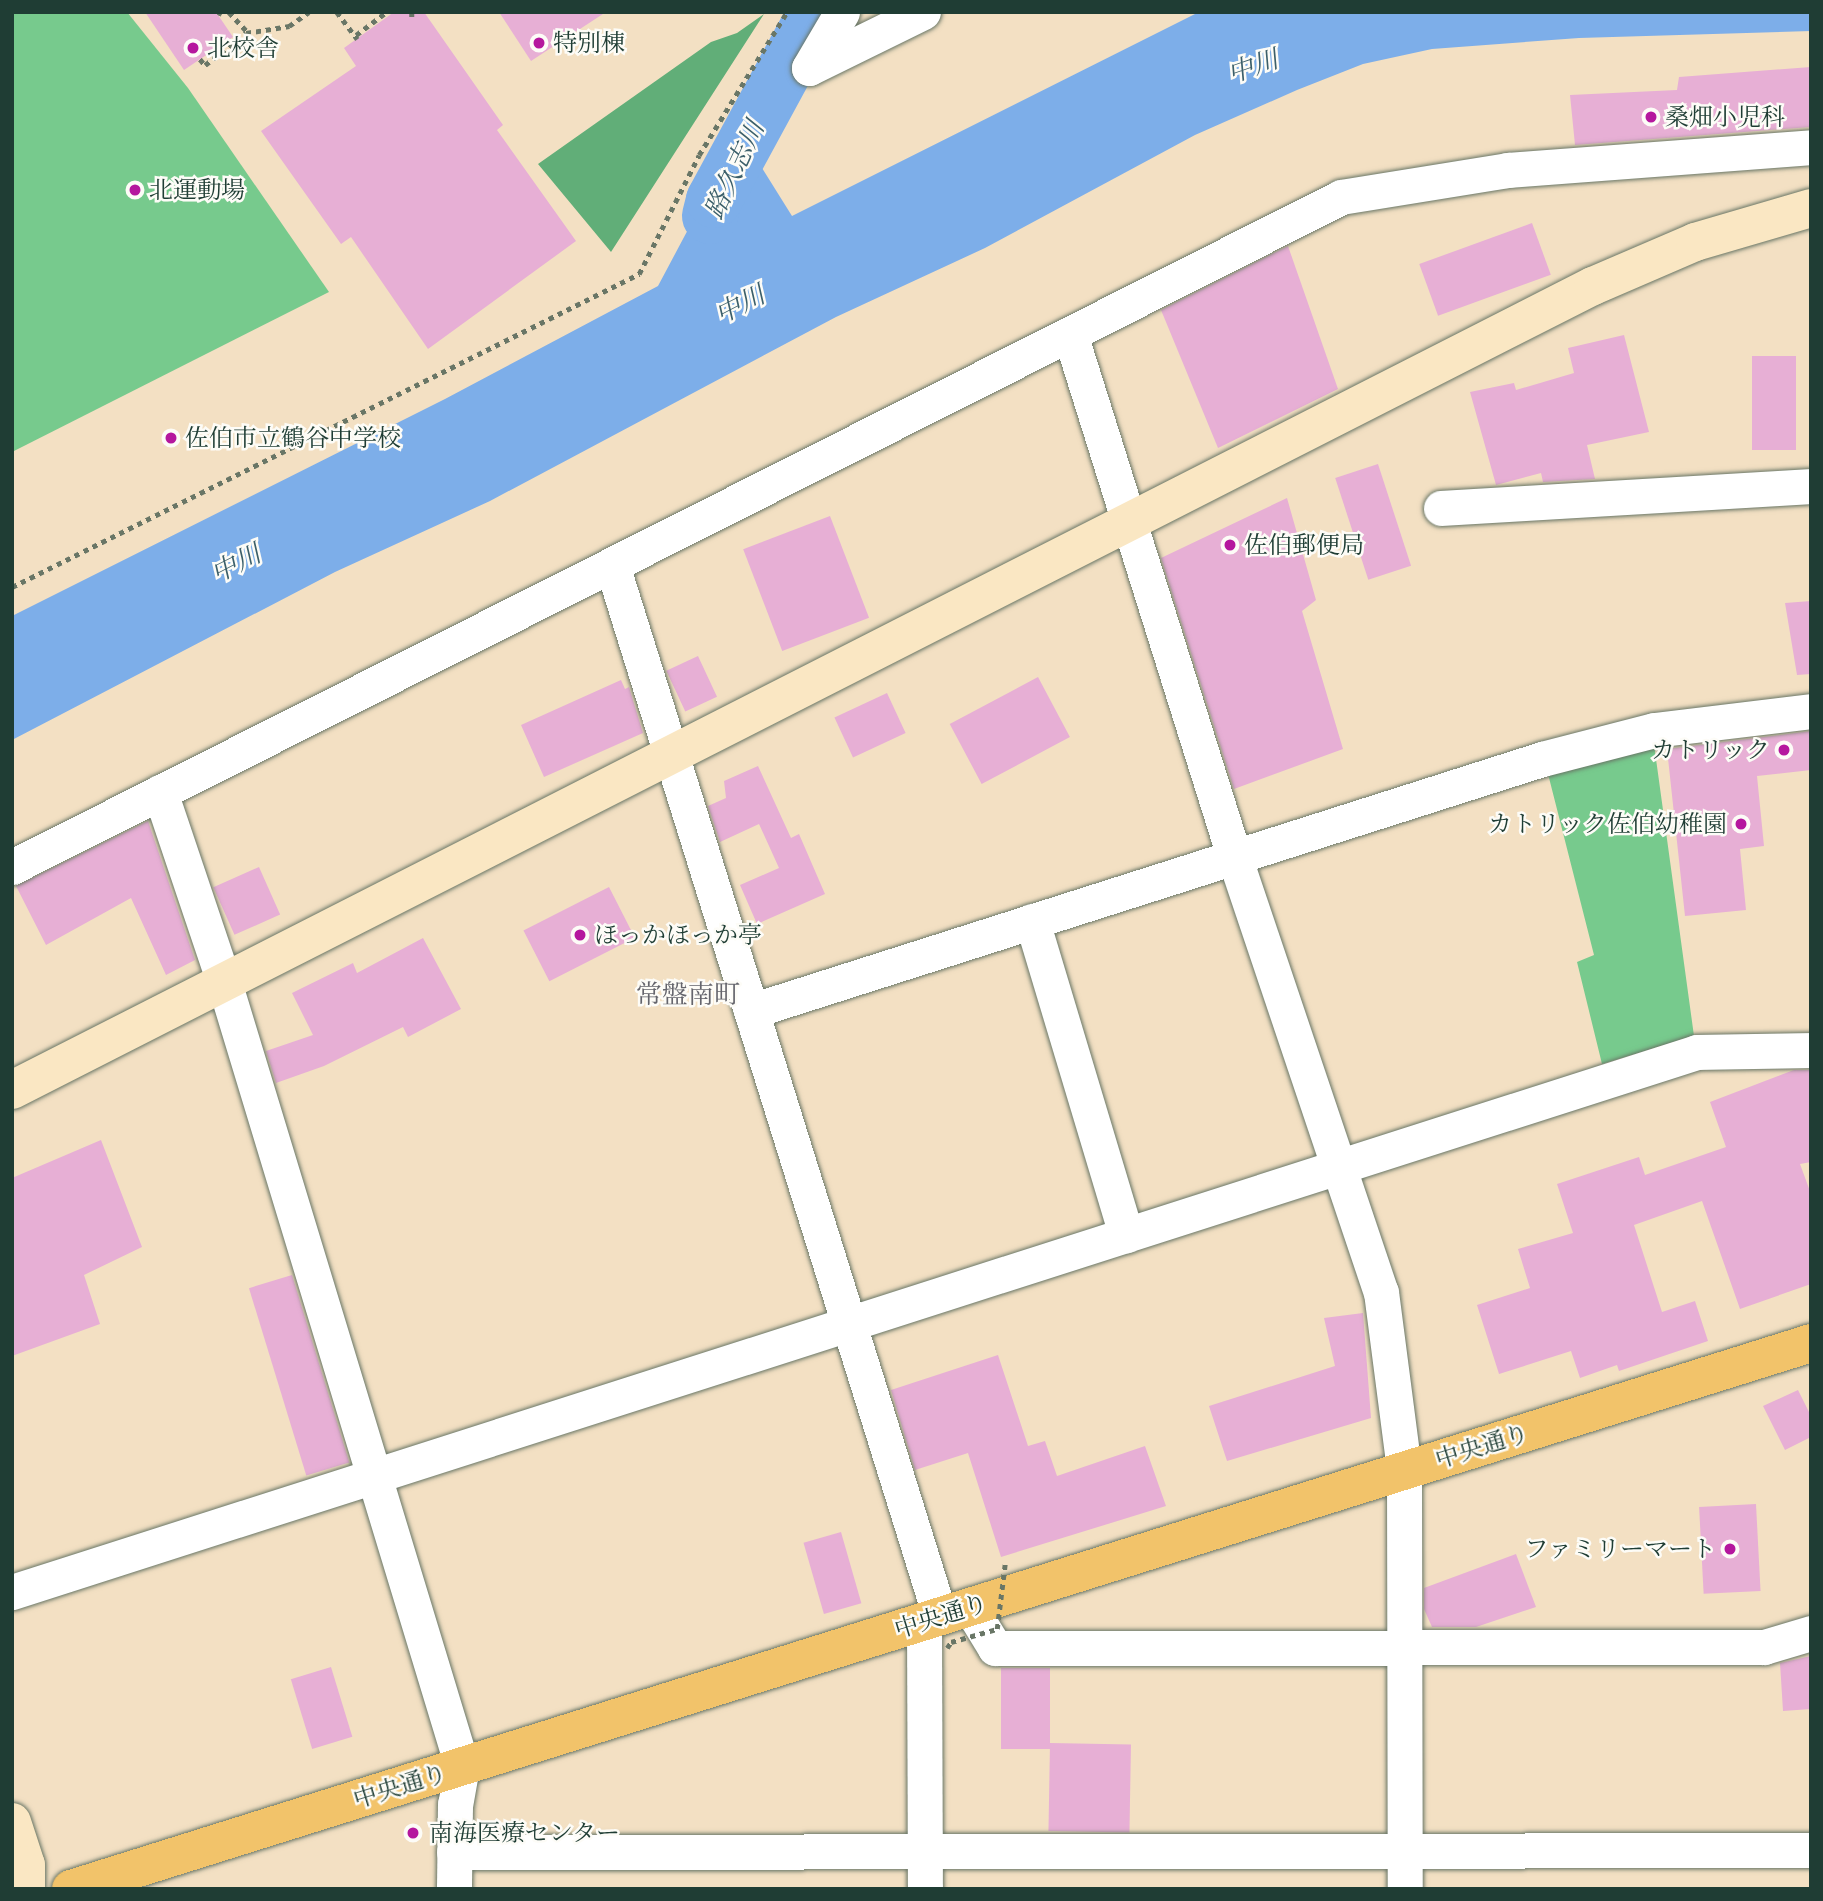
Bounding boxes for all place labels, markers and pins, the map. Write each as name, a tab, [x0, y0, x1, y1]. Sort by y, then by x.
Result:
place label: 特別棟	[553, 29, 625, 57]
place label: 北校舎	[207, 34, 279, 62]
marker: 特別棟	[531, 35, 547, 51]
marker: 北校舎	[185, 40, 201, 56]
place label: 桑畑小児科	[1665, 103, 1785, 131]
marker: 桑畑小児科	[1643, 109, 1659, 125]
place label: 北運動場	[149, 176, 245, 204]
marker: 北運動場	[127, 182, 143, 198]
place label: 佐伯市立鶴谷中学校	[185, 424, 401, 452]
marker: 佐伯市立鶴谷中学校	[163, 430, 179, 446]
place label: 佐伯郵便局	[1244, 531, 1364, 559]
marker: 佐伯郵便局	[1222, 537, 1238, 553]
place label: カトリック	[1650, 736, 1770, 764]
marker: カトリック	[1776, 742, 1792, 758]
place label: カトリック佐伯幼稚園	[1487, 810, 1727, 838]
marker: カトリック佐伯幼稚園	[1733, 816, 1749, 832]
place label: ほっかほっか亭	[594, 921, 762, 949]
marker: ほっかほっか亭	[572, 927, 588, 943]
place label: ファミリーマート	[1524, 1535, 1716, 1563]
marker: ファミリーマート	[1722, 1541, 1738, 1557]
place label: 南海医療センター	[429, 1819, 621, 1847]
marker: 南海医療センター	[403, 1823, 423, 1843]

